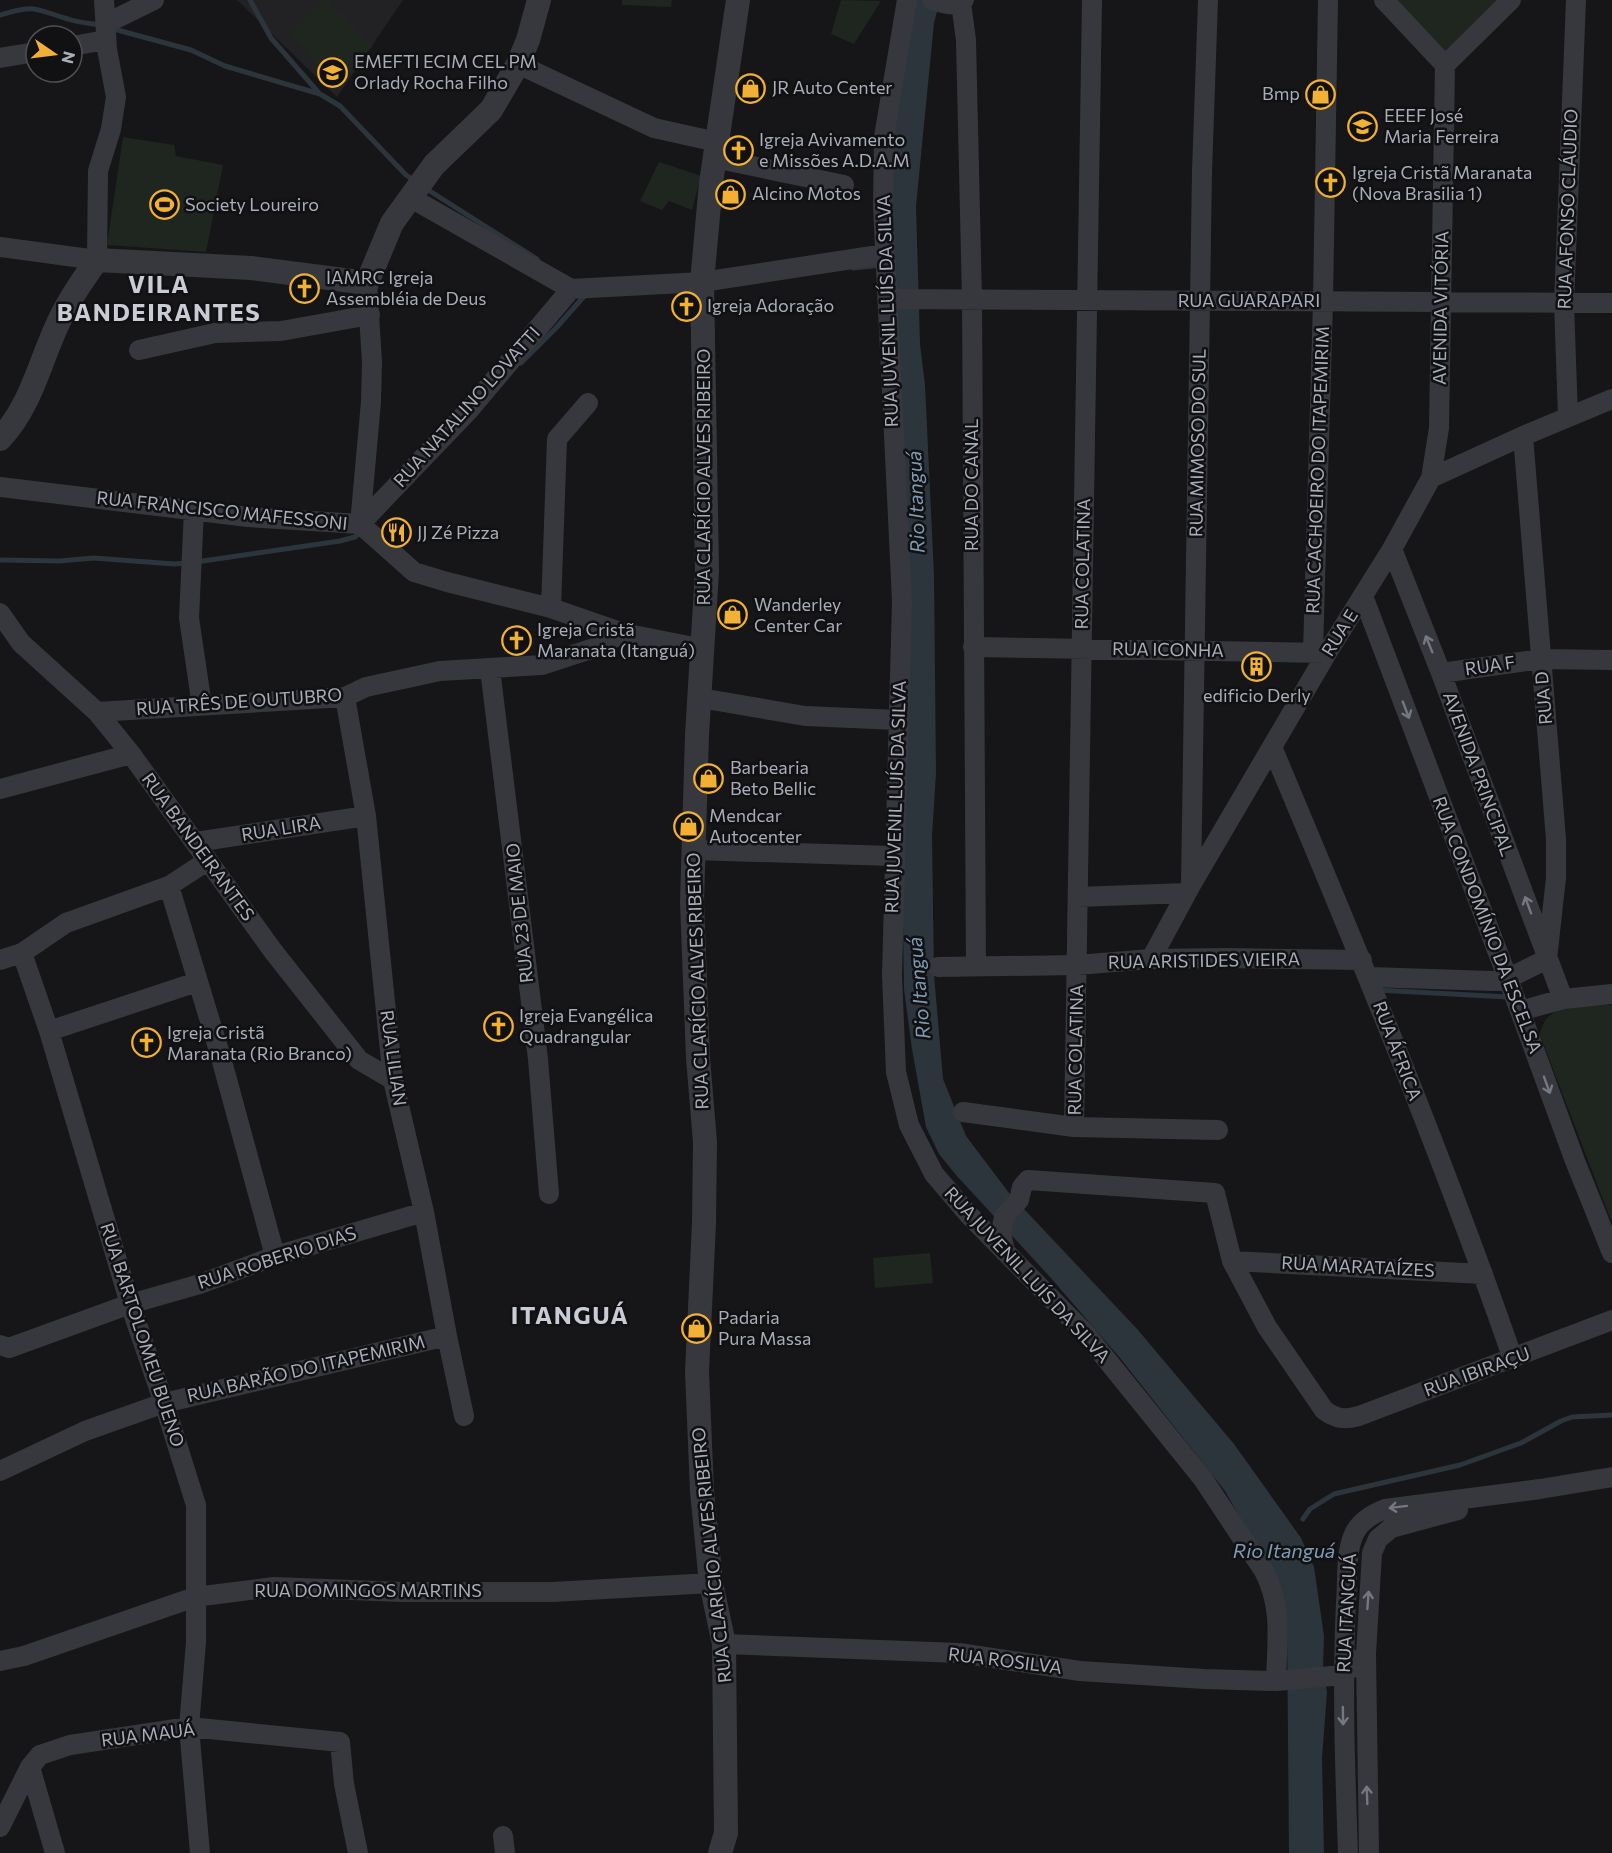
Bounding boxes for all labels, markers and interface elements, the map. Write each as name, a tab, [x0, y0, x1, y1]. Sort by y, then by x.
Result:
north arrow	[24, 24, 84, 84]
text: N	[58, 50, 80, 66]
place label: EMEFTI ECIM CEL PM Orlady Rocha Filho	[354, 50, 537, 93]
school or university icon: EMEFTI ECIM CEL PM Orlady Rocha Filho	[317, 56, 349, 88]
shop icon: JR Auto Center	[735, 72, 767, 104]
place label: JR Auto Center	[772, 76, 893, 98]
shop icon: Bmp	[1305, 78, 1337, 110]
place label: Bmp	[1262, 82, 1300, 104]
place label: EEEF José Maria Ferreira	[1384, 104, 1499, 147]
street label: RUA AFONSO CLÁUDIO	[1553, 108, 1581, 310]
school or university icon: EEEF José Maria Ferreira	[1347, 110, 1379, 142]
place label: Igreja Avivamento e Missões A.D.A.M	[759, 128, 910, 171]
church icon: Igreja Avivamento e Missões A.D.A.M	[722, 134, 754, 166]
place label: Igreja Cristã Maranata (Nova Brasilia 1)	[1352, 161, 1532, 204]
church icon: Igreja Cristã Maranata (Nova Brasilia 1)	[1315, 167, 1347, 199]
shop icon: Alcino Motos	[715, 178, 747, 210]
place label: Alcino Motos	[752, 182, 861, 204]
sports icon: Society Loureiro	[148, 189, 180, 221]
place label: Society Loureiro	[185, 193, 319, 215]
street label: RUA JUVENIL LUÍS DA SILVA	[872, 194, 902, 428]
street label: AVENIDA VITÓRIA	[1428, 231, 1452, 385]
place label: IAMRC Igreja Assembléia de Deus	[326, 266, 487, 309]
district label: VILA BANDEIRANTES	[57, 269, 261, 326]
church icon: IAMRC Igreja Assembléia de Deus	[289, 272, 321, 304]
street label: RUA GUARAPARI	[1178, 289, 1320, 311]
church icon: Igreja Adoração	[670, 290, 702, 322]
place label: Igreja Adoração	[707, 294, 834, 316]
street label: RUA NATALINO LOVATTI	[388, 322, 544, 491]
street label: RUA CACHOEIRO DO ITAPEMIRIM	[1301, 326, 1333, 614]
street label: RUA CLARÍCIO ALVES RIBEIRO	[692, 348, 714, 606]
street label: RUA MIMOSO DO SUL	[1184, 349, 1210, 537]
street label: RUA DO CANAL	[960, 419, 982, 551]
water label: Rio Itanguá	[901, 450, 929, 554]
street label: RUA FRANCISCO MAFESSONI	[96, 486, 349, 534]
street label: RUA COLATINA	[1070, 498, 1094, 630]
restaurant icon: JJ Zé Pizza	[380, 517, 412, 549]
place label: JJ Zé Pizza	[417, 521, 499, 543]
place label: Wanderley Center Car	[754, 593, 842, 636]
shop icon: Wanderley Center Car	[717, 599, 749, 631]
street label: RUA E	[1316, 605, 1362, 660]
place label: Igreja Cristã Maranata (Itanguá)	[537, 618, 695, 661]
church icon: Igreja Cristã Maranata (Itanguá)	[500, 624, 532, 656]
one-way arrow	[1423, 635, 1434, 654]
street label: RUA ICONHA	[1112, 637, 1224, 661]
building icon: edificio Derly	[1241, 651, 1273, 683]
street label: RUA F	[1463, 651, 1516, 679]
street label: RUA D	[1530, 671, 1556, 726]
street label: RUA JUVENIL LUÍS DA SILVA	[880, 680, 910, 914]
street label: RUA TRÊS DE OUTUBRO	[135, 683, 343, 719]
place label: edificio Derly	[1203, 684, 1311, 706]
street label: AVENIDA PRINCIPAL	[1439, 688, 1519, 859]
one-way arrow	[1401, 700, 1412, 719]
place label: Barbearia Beto Bellic	[730, 756, 816, 799]
shop icon: Barbearia Beto Bellic	[693, 762, 725, 794]
street label: RUA BANDEIRANTES	[138, 768, 260, 925]
street label: RUA CONDOMÍNIO DA ESCELSA	[1429, 793, 1547, 1056]
place label: Mendcar Autocenter	[709, 804, 802, 847]
shop icon: Mendcar Autocenter	[672, 810, 704, 842]
street label: RUA LIRA	[240, 811, 322, 845]
street label: RUA 23 DE MAIO	[501, 842, 537, 984]
street label: RUA CLARÍCIO ALVES RIBEIRO	[682, 852, 712, 1110]
one-way arrow	[1521, 896, 1532, 915]
water label: Rio Itanguá	[902, 935, 934, 1040]
street label: RUA ARISTIDES VIEIRA	[1108, 947, 1300, 973]
street label: RUA COLATINA	[1063, 984, 1087, 1116]
street label: RUA ÁFRICA	[1369, 998, 1427, 1103]
place label: Igreja Evangélica Quadrangular	[519, 1004, 653, 1047]
street label: RUA LILIAN	[376, 1008, 412, 1107]
church icon: Igreja Evangélica Quadrangular	[482, 1010, 514, 1042]
place label: Igreja Cristã Maranata (Rio Branco)	[167, 1021, 352, 1064]
church icon: Igreja Cristã Maranata (Rio Branco)	[130, 1027, 162, 1059]
one-way arrow	[1543, 1076, 1554, 1094]
street label: RUA JUVENIL LUÍS DA SILVA	[940, 1182, 1115, 1367]
street label: RUA BARTOLOMEU BUENO	[96, 1220, 190, 1449]
street label: RUA ROBERIO DIAS	[195, 1221, 359, 1293]
street label: RUA MARATAÍZES	[1281, 1251, 1435, 1281]
district label: ITANGUÁ	[511, 1300, 629, 1329]
place label: Padaria Pura Massa	[718, 1306, 811, 1349]
shop icon: Padaria Pura Massa	[681, 1312, 713, 1344]
street label: RUA BARÃO DO ITAPEMIRIM	[185, 1330, 427, 1406]
street label: RUA IBIRAÇU	[1421, 1342, 1533, 1400]
street label: RUA CLARÍCIO ALVES RIBEIRO	[687, 1426, 735, 1684]
one-way arrow	[1389, 1502, 1409, 1513]
water label: Rio Itanguá	[1233, 1538, 1336, 1562]
street label: RUA ITANGUÁ	[1332, 1553, 1360, 1673]
street label: RUA DOMINGOS MARTINS	[254, 1579, 482, 1601]
one-way arrow	[1363, 1590, 1374, 1610]
street label: RUA ROSILVA	[947, 1642, 1063, 1678]
one-way arrow	[1337, 1705, 1349, 1725]
street label: RUA MAUÁ	[100, 1717, 196, 1751]
one-way arrow	[1362, 1785, 1373, 1805]

